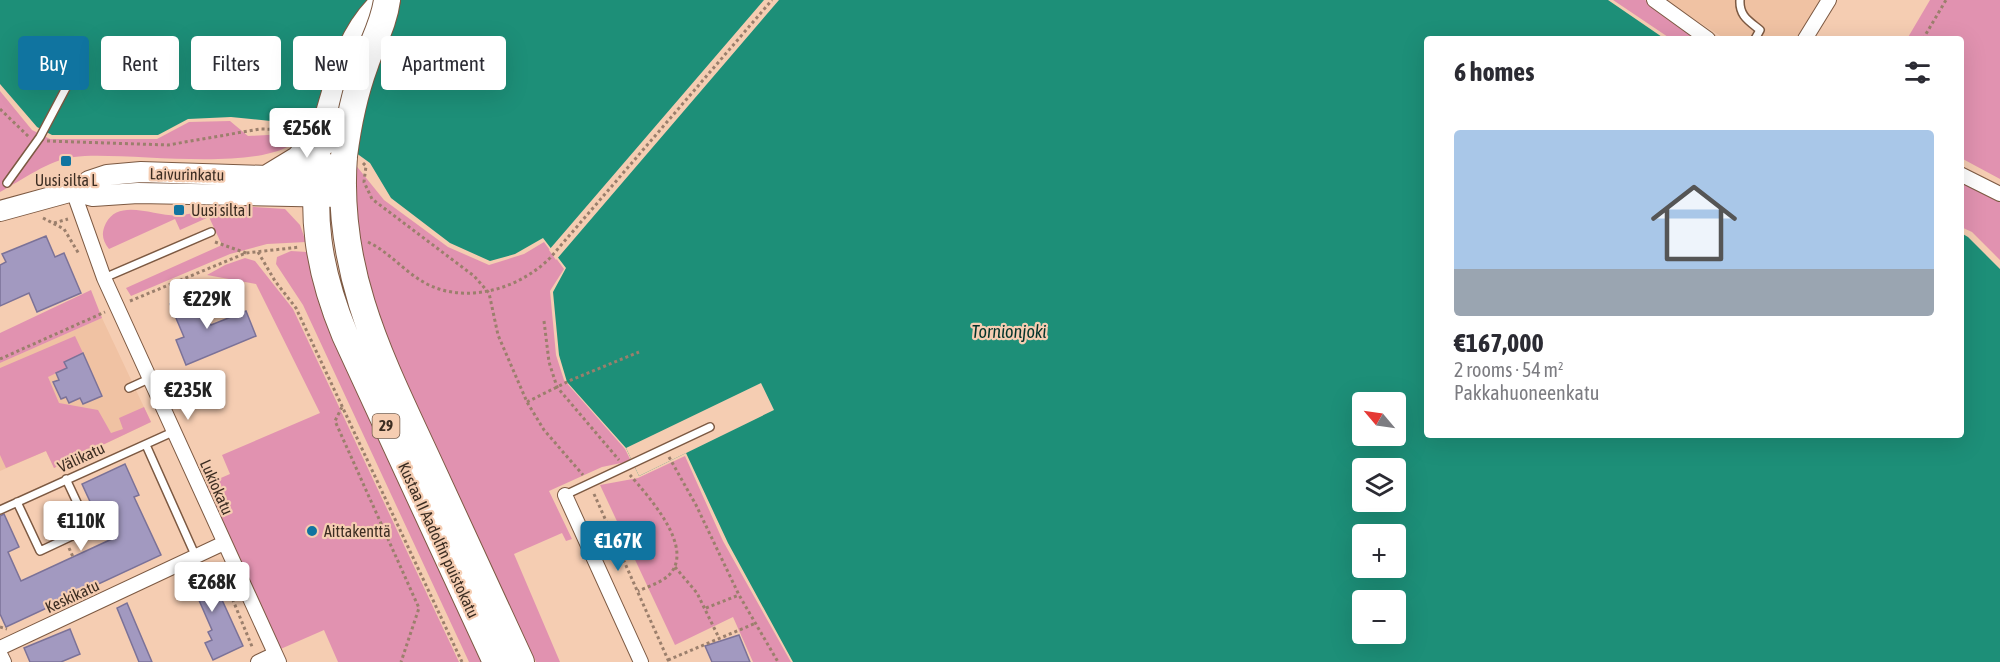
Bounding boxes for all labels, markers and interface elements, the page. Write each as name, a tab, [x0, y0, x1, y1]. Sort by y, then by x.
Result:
chip: Buy	[18, 36, 89, 90]
chip: Rent	[101, 36, 179, 90]
chip: Filters	[191, 36, 281, 90]
chip: New	[293, 36, 369, 90]
chip: Apartment	[381, 36, 506, 90]
icon: filters	[1901, 56, 1934, 89]
text: 6 homes	[1454, 57, 1534, 87]
pin: €256K	[265, 108, 349, 159]
text: €256K	[284, 116, 331, 139]
marker: Uusi silta L	[59, 154, 73, 168]
street label: Laivurinkatu	[150, 164, 224, 184]
icon: home	[1640, 169, 1748, 277]
place label: Uusi silta L	[35, 171, 98, 189]
place label: Uusi silta I	[191, 201, 252, 219]
marker: Uusi silta I	[172, 203, 186, 217]
pin: €229K	[165, 279, 249, 330]
text: €229K	[184, 287, 231, 310]
water label: Tornionjoki	[972, 321, 1046, 342]
text: €167,000	[1454, 328, 1544, 358]
text: 2 rooms · 54 m²	[1454, 358, 1564, 381]
pin: €235K	[146, 370, 230, 421]
text: €235K	[165, 378, 212, 401]
text: Pakkahuoneenkatu	[1454, 381, 1599, 404]
north arrow	[1352, 392, 1406, 446]
map controls	[1352, 392, 1406, 644]
road number: 29	[372, 414, 400, 438]
street label: Välikatu	[55, 438, 107, 476]
street label: Lukiokatu	[197, 457, 237, 517]
button: layers	[1352, 458, 1406, 512]
street label: Kustaa II Aadolfin puistokatu	[394, 460, 483, 621]
pin: €110K	[39, 501, 123, 552]
text: €110K	[58, 509, 105, 532]
pin: €167K	[576, 521, 660, 572]
place label: Aittakenttä	[324, 522, 391, 540]
marker: Aittakenttä	[305, 524, 319, 538]
button: +	[1352, 524, 1406, 578]
text: €167K	[595, 529, 642, 552]
pin: €268K	[170, 562, 254, 613]
text: €268K	[189, 570, 236, 593]
street label: Keskikatu	[42, 576, 102, 616]
button: −	[1352, 590, 1406, 644]

